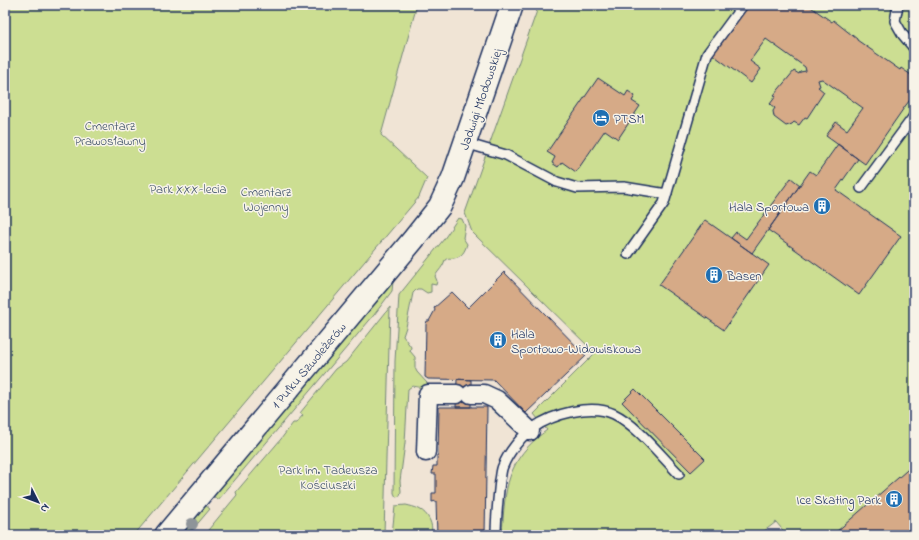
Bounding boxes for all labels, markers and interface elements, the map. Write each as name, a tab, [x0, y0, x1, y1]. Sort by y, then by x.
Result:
street label: Jadwigi Młodowskiej	[455, 46, 509, 153]
hotel icon: PTSM	[591, 108, 611, 128]
place label: PTSM	[614, 110, 645, 129]
park label: Cmentarz Prawosławny	[74, 117, 146, 152]
park label: Park XXX-lecia	[149, 180, 227, 199]
park label: Cmentarz Wojenny	[241, 183, 292, 218]
building icon: Hala Sportowa	[812, 196, 832, 216]
place label: Hala Sportowa	[729, 198, 809, 217]
building icon: Basen	[704, 265, 724, 285]
place label: Basen	[726, 267, 762, 286]
street label: 1 Pułku Szwoleżerów	[267, 318, 351, 413]
place label: Hala Sportowo-Widowiskowa	[511, 325, 641, 359]
building icon: Hala Sportowo-Widowiskowa	[488, 330, 508, 350]
park label: Park im. Tadeusza Kościuszki	[278, 461, 378, 495]
north arrow	[18, 482, 58, 522]
building icon: Ice Skating Park	[884, 489, 904, 509]
place label: Ice Skating Park	[796, 491, 881, 511]
text: N	[36, 500, 53, 516]

